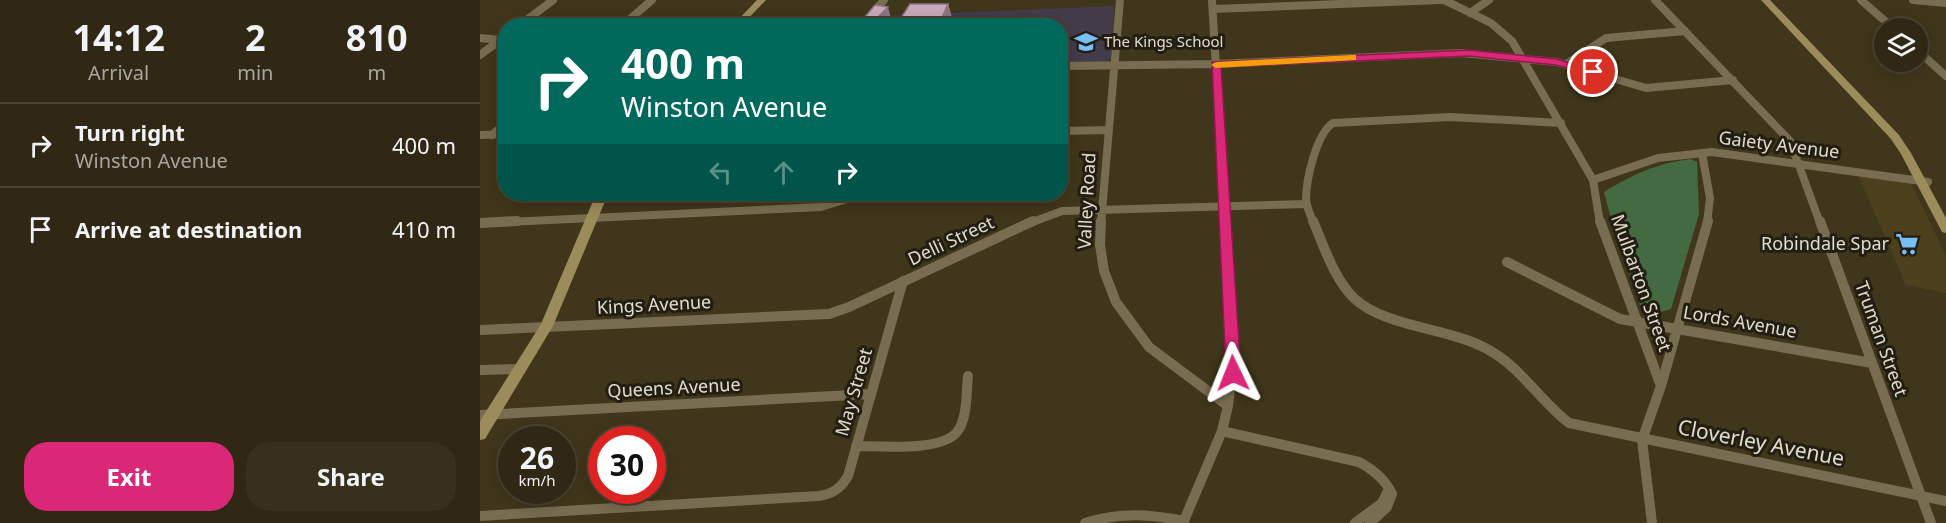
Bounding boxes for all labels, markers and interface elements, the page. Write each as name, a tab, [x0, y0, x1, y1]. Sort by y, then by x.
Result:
text: 14:12	[72, 13, 165, 62]
text: 2	[245, 13, 266, 62]
text: 810	[346, 13, 408, 62]
map controls	[1874, 18, 1928, 72]
button: layers	[1874, 18, 1928, 72]
school or university icon: The Kings School	[1073, 29, 1099, 55]
place label: The Kings School	[1104, 31, 1223, 51]
text: 400 m	[621, 34, 745, 91]
icon: right	[522, 42, 600, 120]
pin	[1567, 46, 1618, 97]
icon: arrive	[1576, 55, 1609, 88]
text: Arrival	[88, 59, 149, 86]
text: min	[237, 59, 273, 86]
text: m	[367, 59, 386, 86]
text: Winston Avenue	[621, 88, 827, 125]
text: Turn right	[75, 117, 185, 147]
street label: Gaiety Avenue	[1717, 125, 1841, 163]
icon: right	[24, 129, 57, 162]
text: 400 m	[392, 130, 456, 160]
text: Winston Avenue	[75, 147, 228, 174]
street label: Valley Road	[1071, 152, 1101, 250]
icon: left	[704, 156, 737, 189]
icon: ahead	[767, 156, 800, 189]
icon: right	[830, 156, 863, 189]
street label: Delli Street	[904, 210, 998, 270]
street label: Mulbarton Street	[1606, 211, 1678, 355]
icon: arrive	[24, 213, 57, 246]
text: Arrive at destination	[75, 214, 302, 244]
text: 410 m	[392, 214, 456, 244]
place label: Robindale Spar	[1761, 231, 1890, 255]
supermarket icon: Robindale Spar	[1894, 231, 1920, 257]
street label: Truman Street	[1850, 278, 1914, 400]
street label: Kings Avenue	[596, 289, 712, 319]
street label: Lords Avenue	[1681, 299, 1799, 343]
position arrow	[1201, 341, 1265, 405]
street label: May Street	[829, 344, 877, 439]
street label: Queens Avenue	[607, 372, 741, 402]
street label: Cloverley Avenue	[1676, 412, 1847, 472]
speed limit sign: 30	[588, 426, 666, 504]
text: 26	[520, 437, 554, 478]
button: Exit	[24, 442, 234, 511]
button: Share	[246, 442, 456, 511]
text: km/h	[519, 470, 555, 490]

